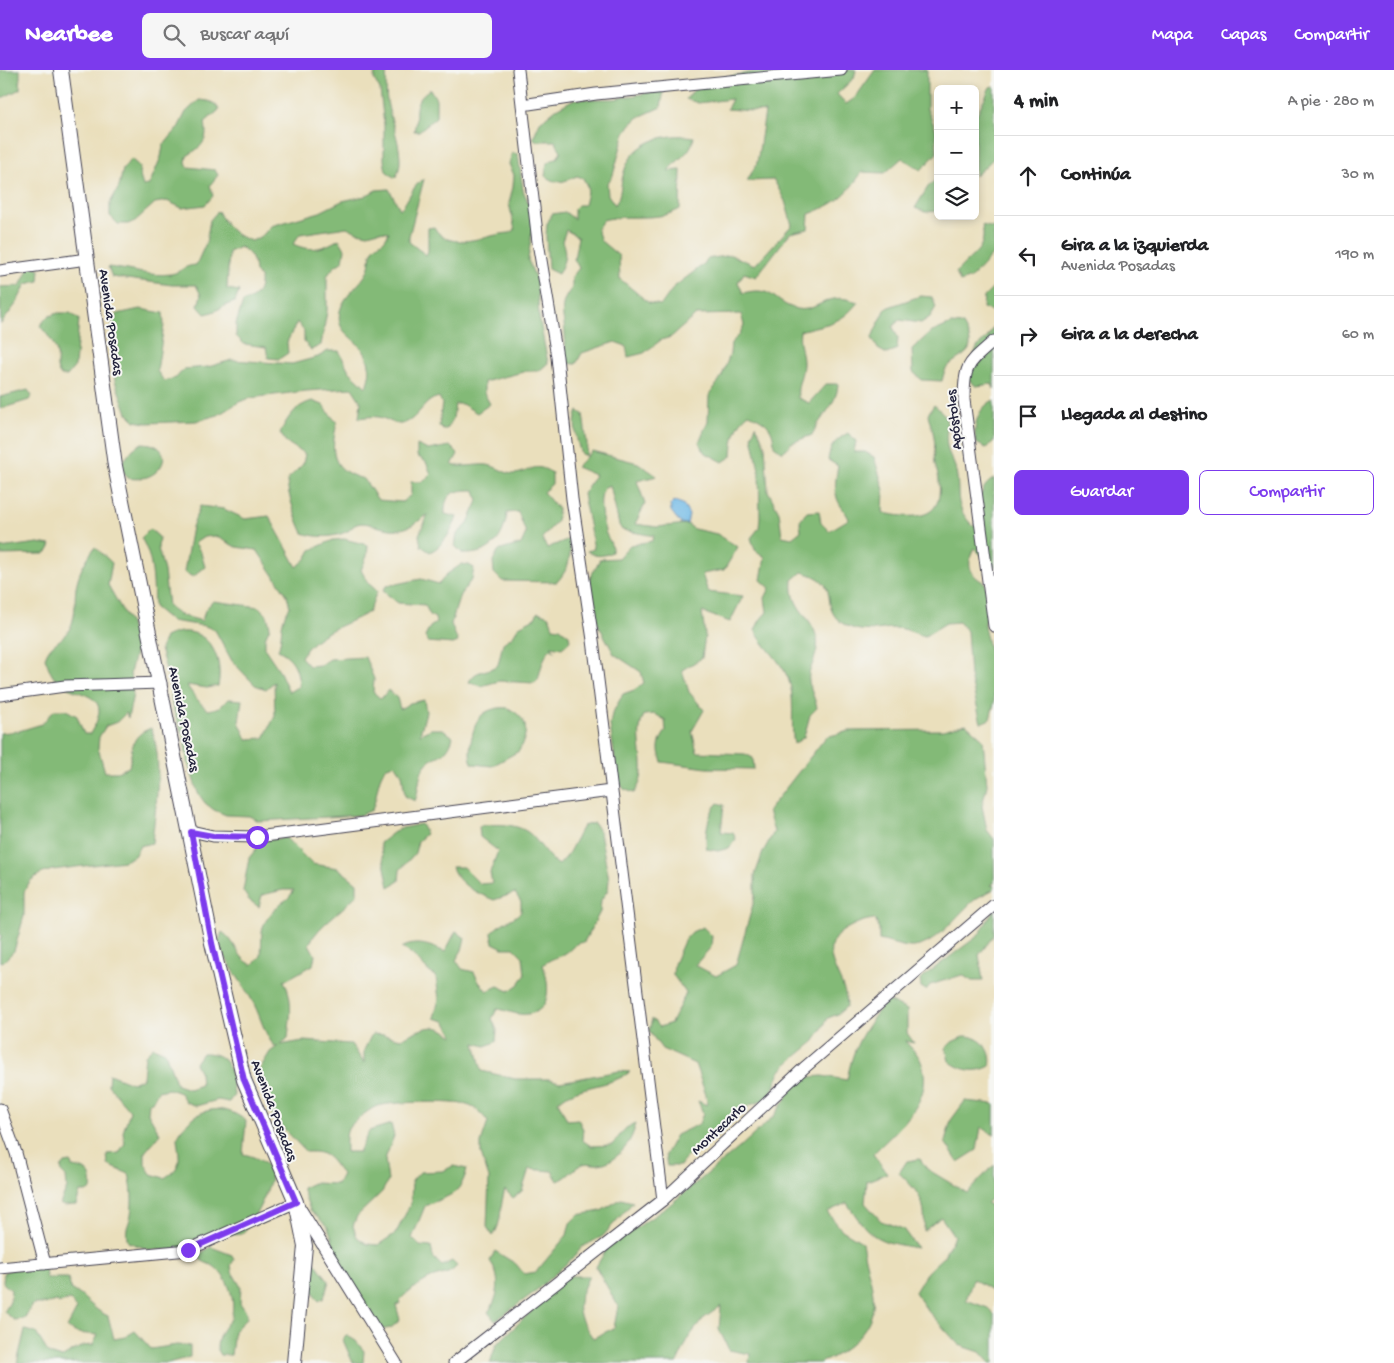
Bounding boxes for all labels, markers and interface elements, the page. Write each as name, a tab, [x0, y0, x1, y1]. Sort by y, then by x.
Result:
search box	[142, 13, 492, 58]
text: Nearbee	[25, 21, 112, 50]
icon: search	[160, 21, 188, 49]
text: Buscar aquí	[200, 24, 289, 47]
text: Mapa	[1152, 25, 1193, 46]
text: Capas	[1221, 25, 1266, 46]
text: Compartir	[1294, 25, 1369, 46]
map controls	[934, 85, 979, 220]
button: +	[934, 85, 979, 130]
text: 4 min	[1014, 90, 1058, 115]
text: A pie · 280 m	[1288, 93, 1374, 112]
button: −	[934, 130, 979, 175]
icon: ahead	[1014, 162, 1042, 190]
text: Continúa	[1061, 164, 1131, 187]
text: 30 m	[1341, 166, 1374, 185]
button: layers	[934, 175, 979, 220]
text: Gira a la izquierda	[1061, 235, 1208, 258]
icon: left	[1014, 242, 1042, 270]
text: 190 m	[1335, 246, 1374, 265]
text: Avenida Posadas	[1061, 258, 1175, 277]
street label: Avenida Posadas	[94, 268, 126, 377]
icon: right	[1014, 322, 1042, 350]
text: Gira a la derecha	[1061, 324, 1198, 347]
text: 60 m	[1342, 326, 1374, 345]
street label: Apóstoles	[943, 389, 967, 451]
icon: arrive	[1014, 402, 1042, 430]
text: Llegada al destino	[1061, 404, 1207, 427]
button: Guardar	[1014, 470, 1189, 515]
button: Compartir	[1199, 470, 1374, 515]
street label: Avenida Posadas	[163, 665, 203, 774]
route start	[246, 826, 269, 849]
street label: Avenida Posadas	[246, 1058, 301, 1164]
street label: Montecarlo	[688, 1099, 751, 1160]
route end	[177, 1239, 200, 1262]

